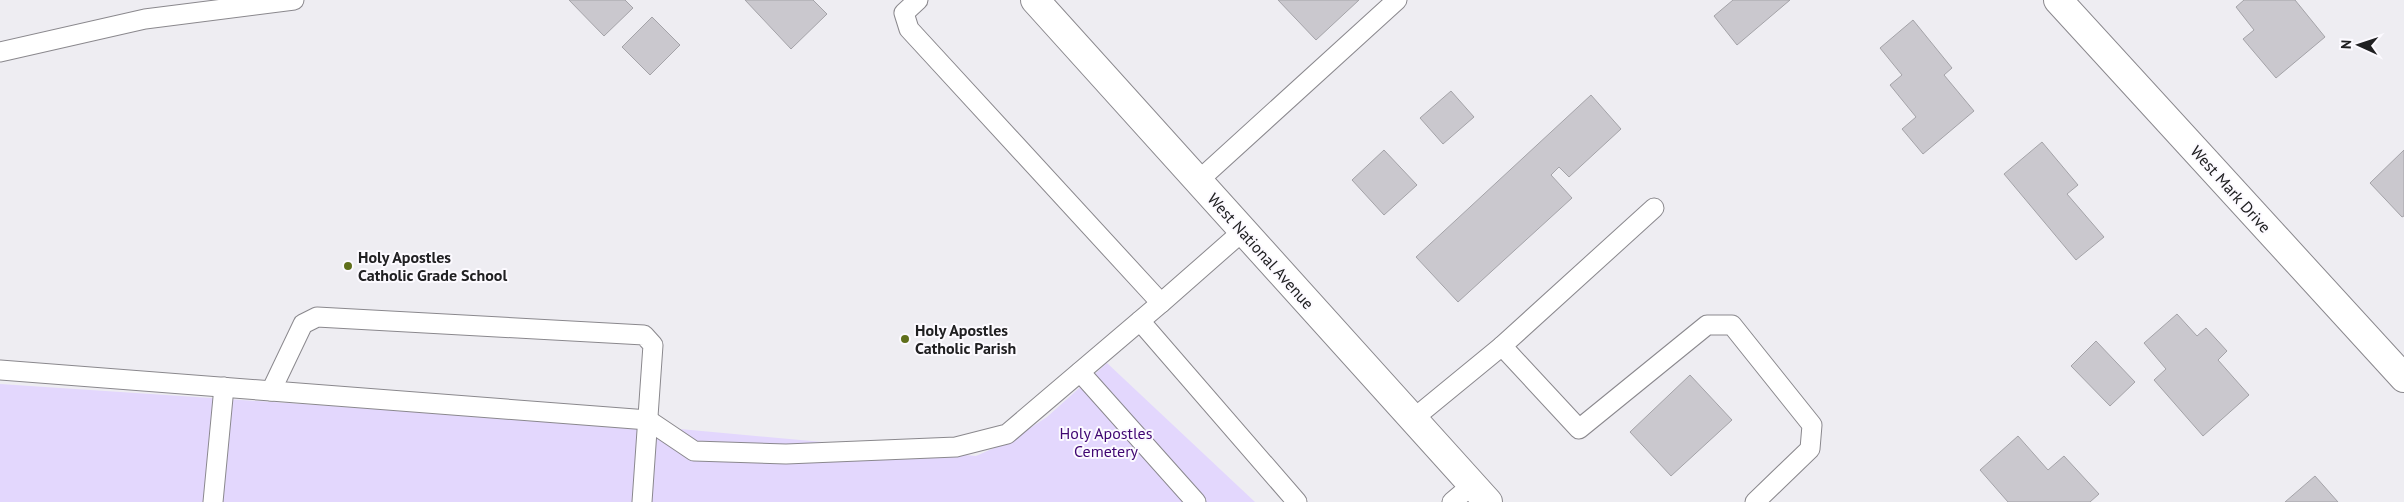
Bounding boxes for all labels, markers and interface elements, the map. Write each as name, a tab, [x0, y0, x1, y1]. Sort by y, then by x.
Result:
north arrow	[2334, 20, 2384, 70]
text: N	[2337, 39, 2355, 49]
street label: West Mark Drive	[2187, 141, 2275, 237]
street label: West National Avenue	[1204, 189, 1318, 313]
place label: Holy Apostles Catholic Grade School	[358, 247, 507, 285]
marker: Holy Apostles Catholic Grade School	[342, 260, 354, 272]
place label: Holy Apostles Catholic Parish	[915, 320, 1016, 358]
marker: Holy Apostles Catholic Parish	[899, 333, 911, 345]
park label: Holy Apostles Cemetery	[1060, 423, 1153, 461]

